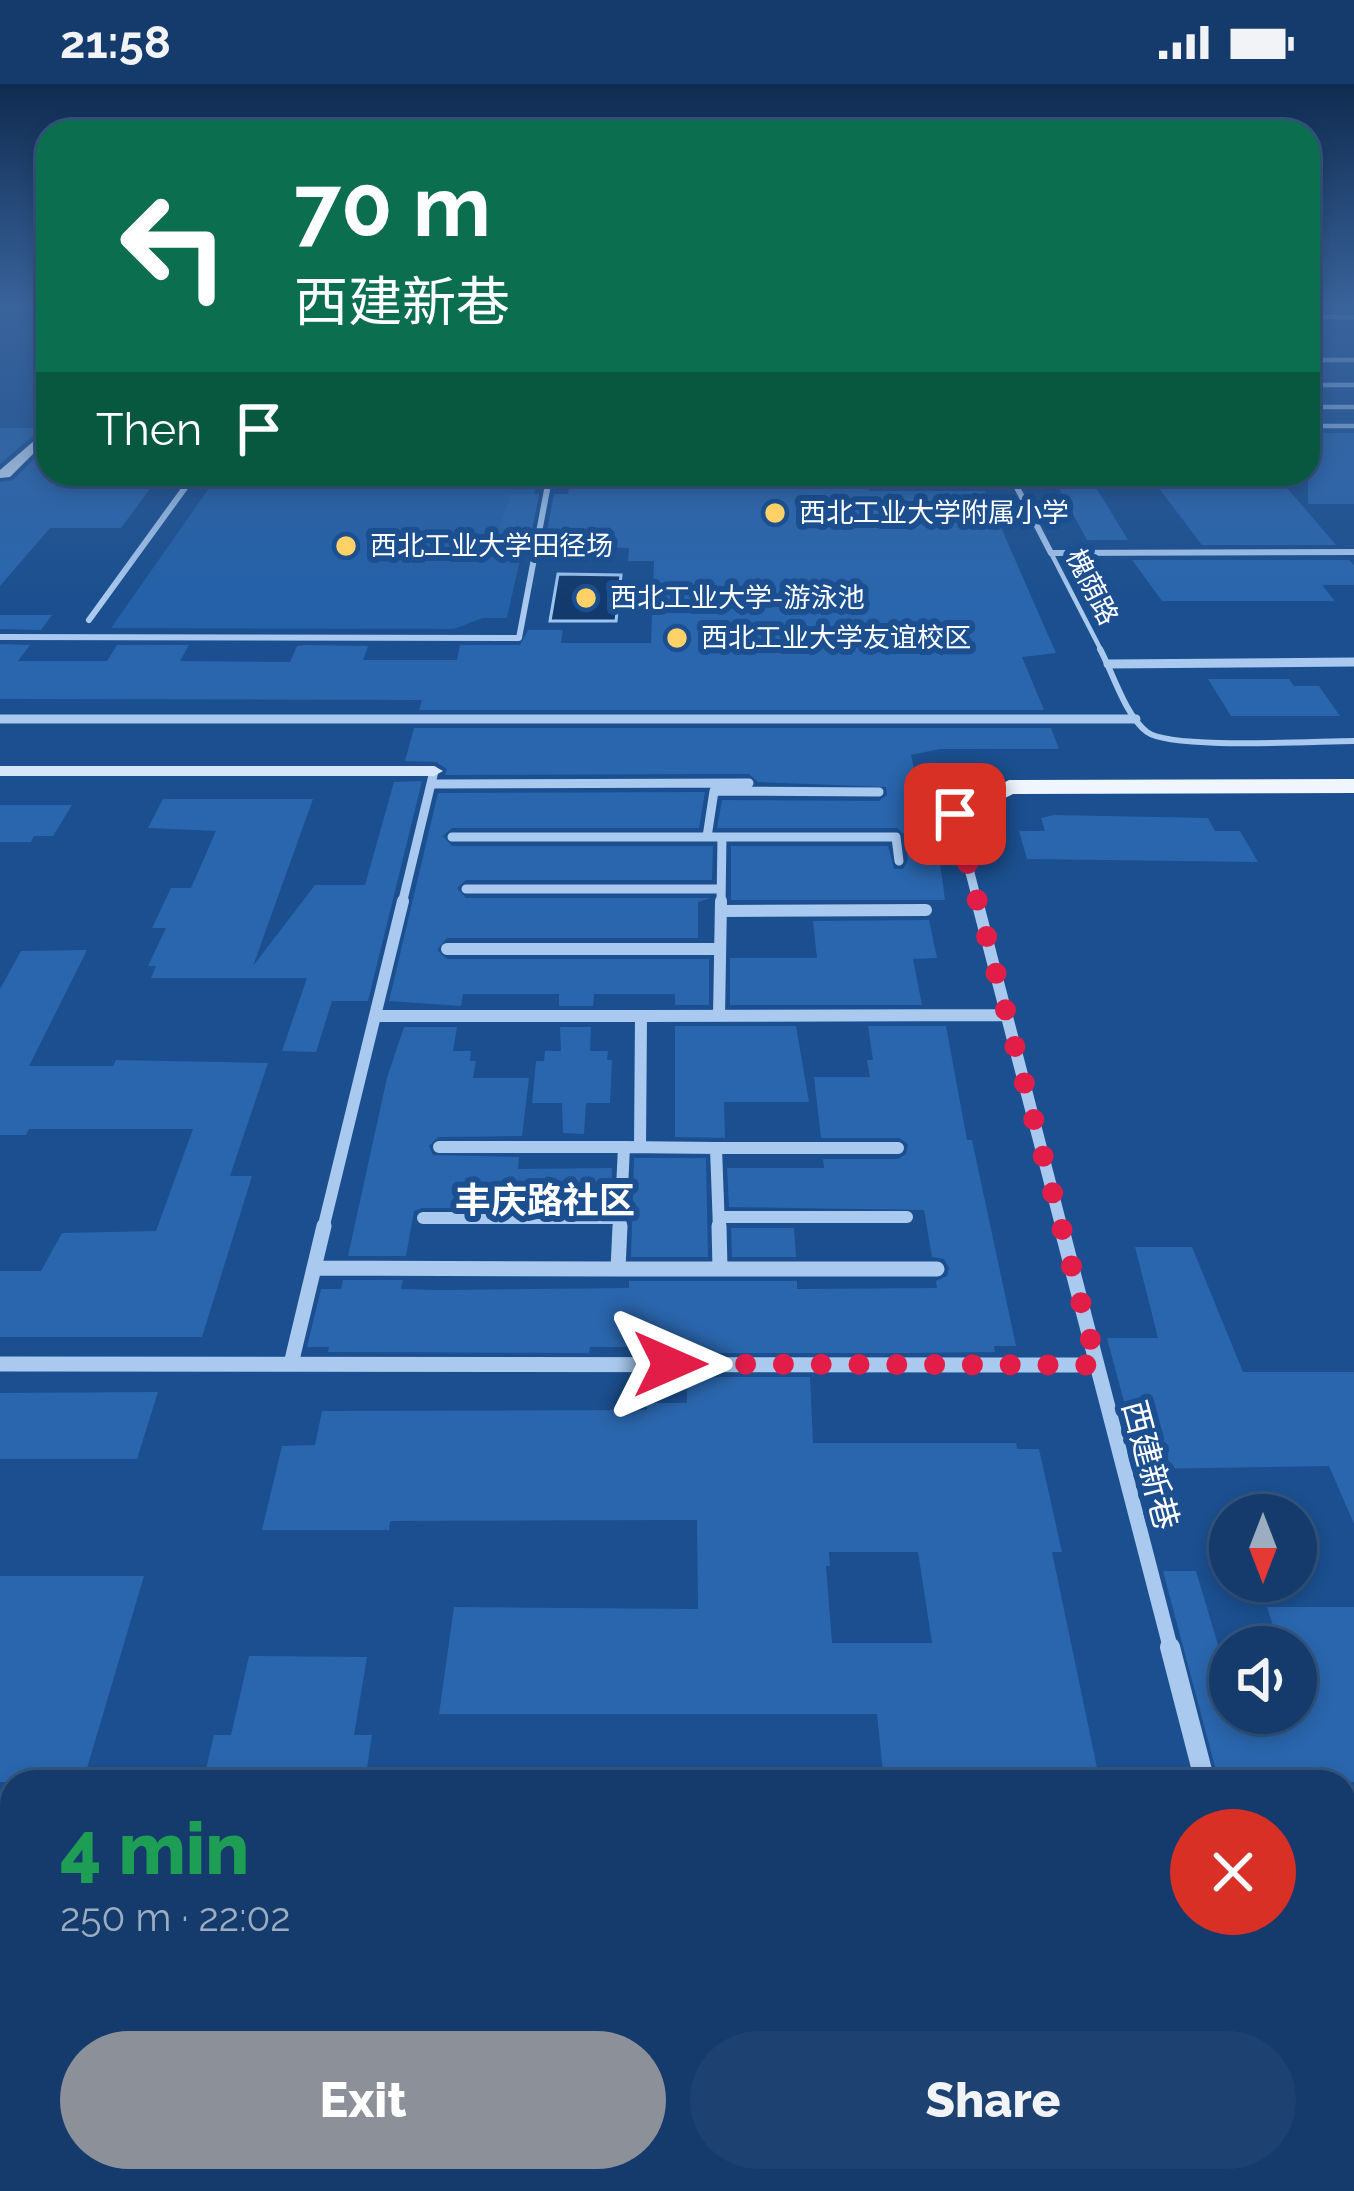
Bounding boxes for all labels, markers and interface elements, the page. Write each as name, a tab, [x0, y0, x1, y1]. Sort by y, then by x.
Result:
text: 21:58	[60, 16, 171, 69]
text: 70 m	[294, 157, 491, 256]
icon: left	[96, 168, 252, 324]
text: 西建新巷	[294, 270, 510, 334]
icon: arrive	[226, 396, 292, 462]
text: Then	[96, 403, 202, 456]
place label: 西北工业大学附属小学	[799, 497, 1069, 528]
marker: 西北工业大学附属小学	[762, 500, 788, 526]
place label: 西北工业大学田径场	[370, 530, 613, 561]
marker: 西北工业大学田径场	[333, 533, 359, 559]
street label: 槐荫路	[1060, 544, 1125, 630]
place label: 西北工业大学-游泳池	[610, 582, 864, 613]
marker: 西北工业大学-游泳池	[573, 585, 599, 611]
place label: 西北工业大学友谊校区	[701, 622, 971, 653]
marker: 西北工业大学友谊校区	[664, 625, 690, 651]
pin	[904, 763, 1006, 865]
icon: arrive	[922, 781, 988, 847]
district label: 丰庆路社区	[455, 1179, 635, 1221]
position arrow	[607, 1301, 733, 1427]
street label: 西建新巷	[1115, 1396, 1186, 1534]
north arrow	[1209, 1494, 1317, 1602]
map controls	[1209, 1494, 1317, 1734]
button: sound	[1209, 1626, 1317, 1734]
text: 4 min	[60, 1806, 249, 1891]
button: close	[1170, 1809, 1296, 1935]
text: 250 m · 22:02	[60, 1894, 291, 1940]
button: Exit	[60, 2031, 666, 2169]
button: Share	[690, 2031, 1296, 2169]

